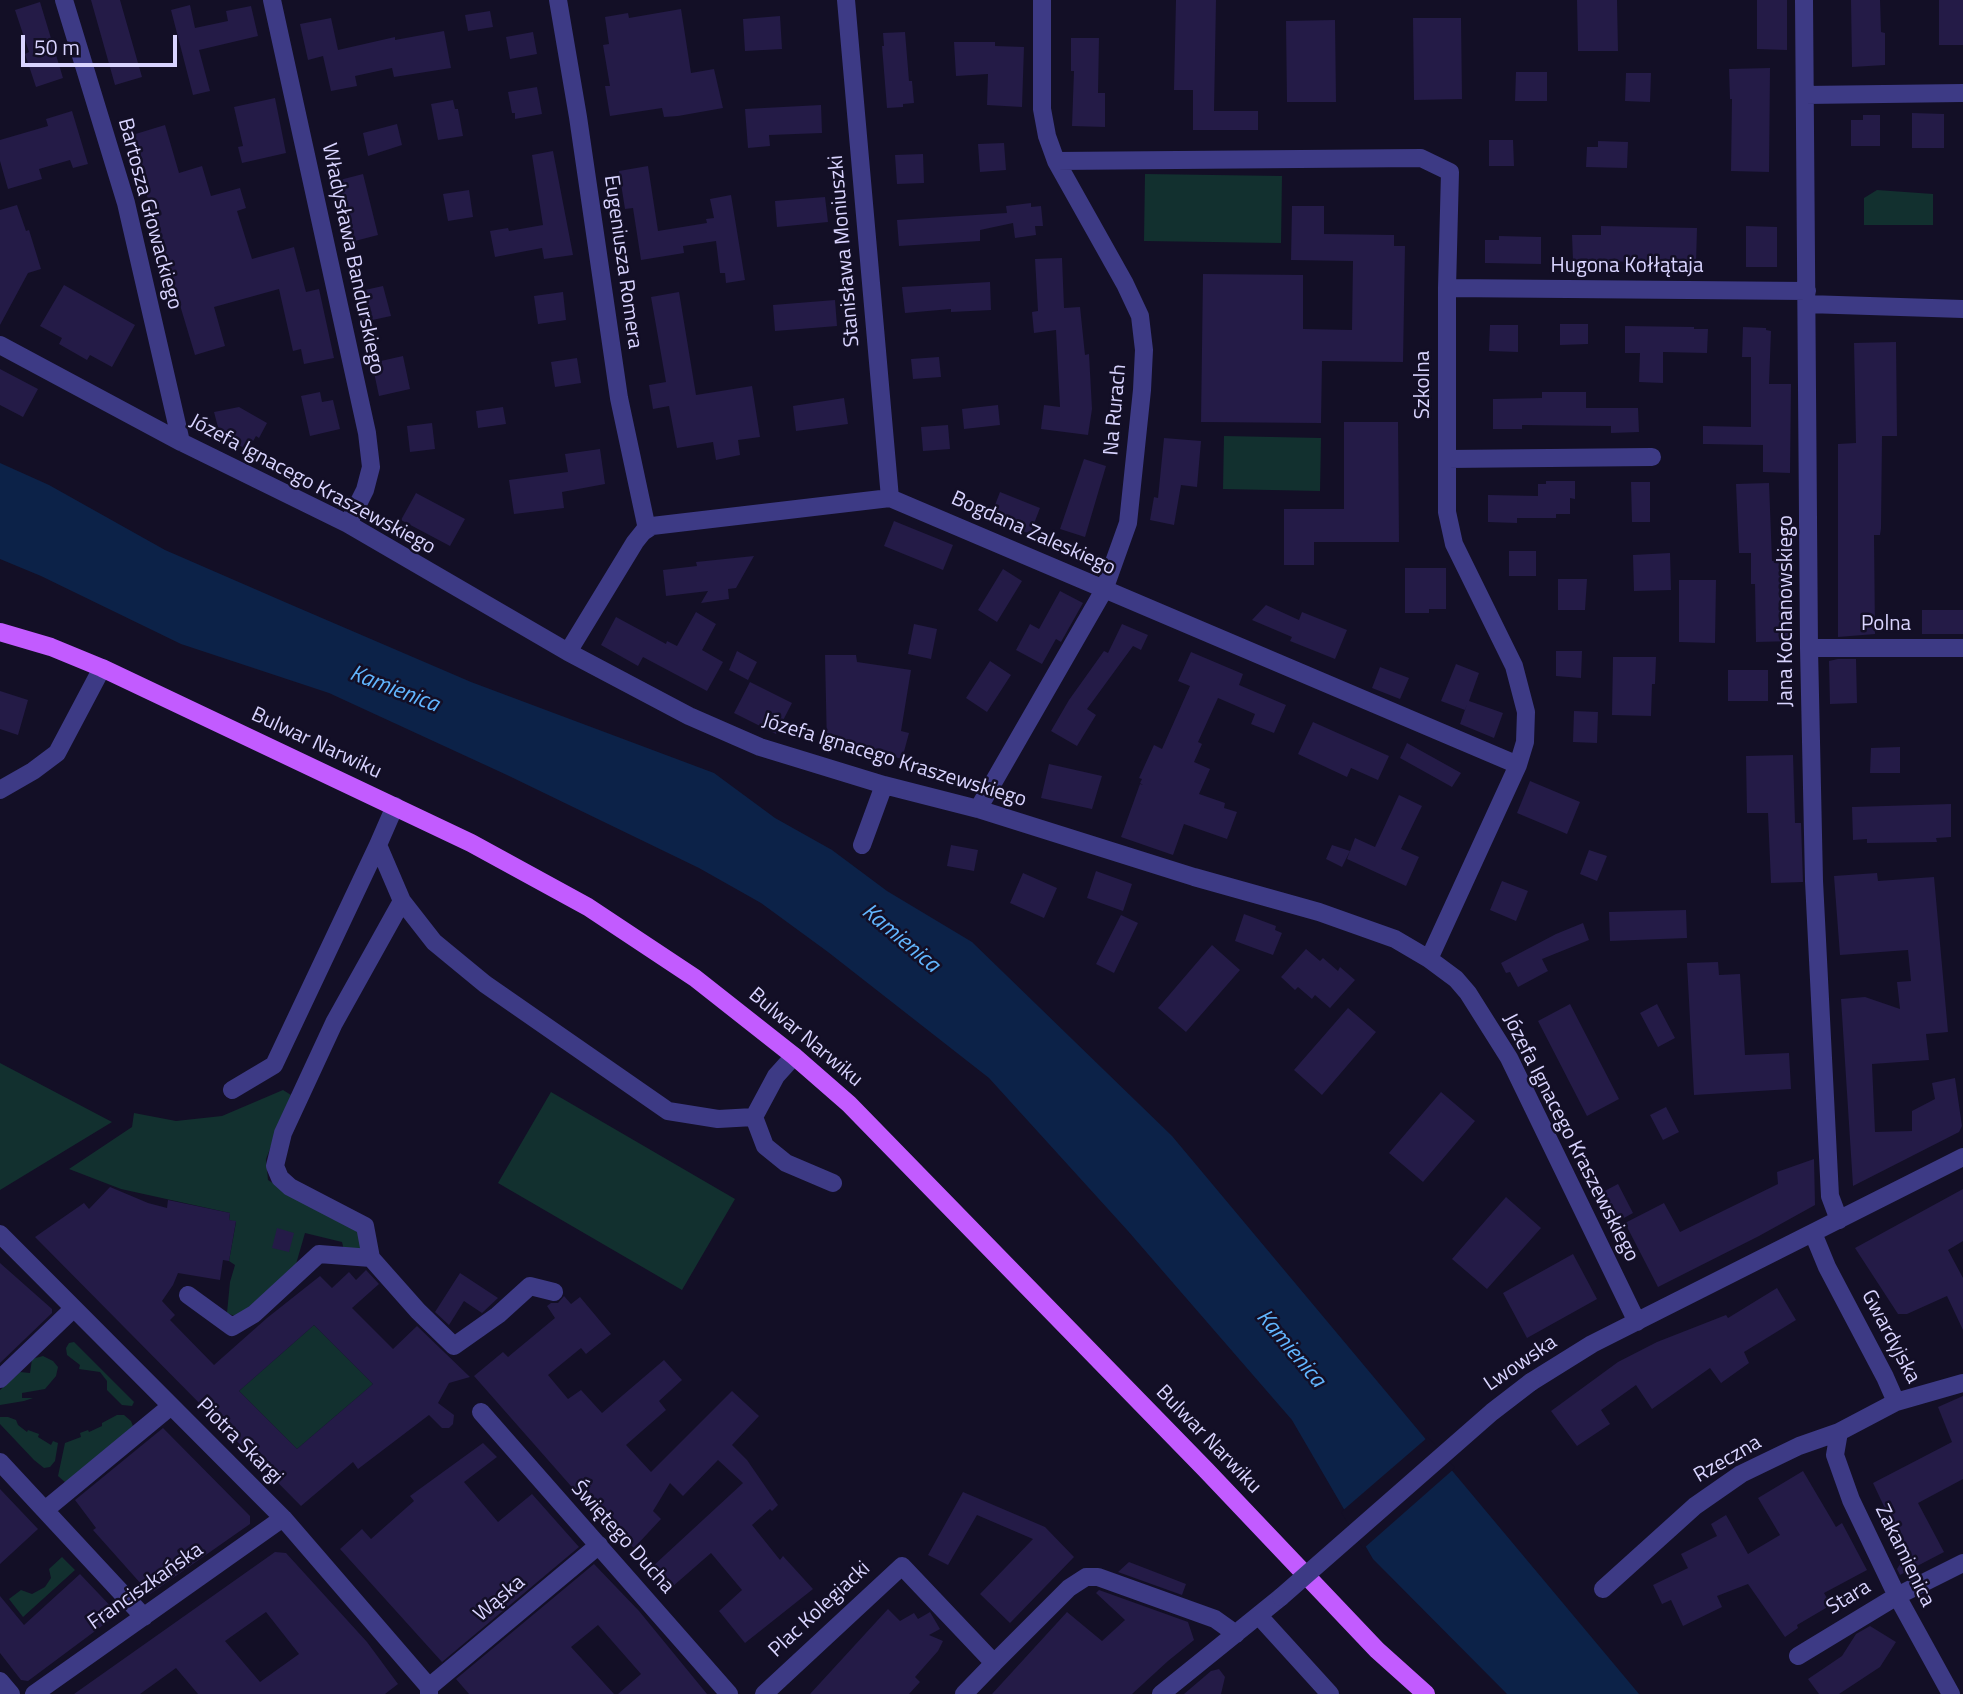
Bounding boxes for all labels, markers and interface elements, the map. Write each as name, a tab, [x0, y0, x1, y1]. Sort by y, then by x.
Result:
scale bar	[24, 21, 180, 65]
text: 50 m	[34, 31, 80, 63]
street label: Bartosza Głowackiego	[111, 116, 187, 312]
street label: Władysława Bandurskiego	[315, 141, 389, 377]
street label: Stanisława Moniuszki	[824, 154, 866, 348]
street label: Eugeniusza Romera	[597, 173, 647, 351]
street label: Hugona Kołłątaja	[1551, 254, 1703, 280]
street label: Szkolna	[1411, 351, 1437, 419]
street label: Na Rurach	[1099, 363, 1133, 457]
street label: Józefa Ignacego Kraszewskiego	[185, 409, 439, 561]
street label: Bogdana Zaleskiego	[947, 486, 1119, 582]
street label: Jana Kochanowskiego	[1774, 515, 1800, 707]
street label: Polna	[1861, 612, 1911, 638]
water label: Kamienica	[346, 660, 442, 720]
street label: Bulwar Narwiku	[247, 703, 385, 785]
street label: Józefa Ignacego Kraszewskiego	[759, 709, 1029, 813]
water label: Kamienica	[855, 899, 945, 979]
street label: Bulwar Narwiku	[743, 983, 867, 1093]
street label: Józefa Ignacego Kraszewskiego	[1496, 1010, 1644, 1266]
street label: Gwardyjska	[1855, 1286, 1925, 1388]
water label: Kamienica	[1250, 1304, 1330, 1394]
street label: Lwowska	[1480, 1331, 1562, 1397]
street label: Bulwar Narwiku	[1150, 1381, 1266, 1499]
street label: Piotra Skargi	[190, 1393, 288, 1491]
street label: Rzeczna	[1690, 1431, 1766, 1489]
street label: Świętego Ducha	[565, 1477, 679, 1599]
street label: Zakamienica	[1868, 1501, 1940, 1611]
street label: Franciszkańska	[84, 1538, 208, 1636]
street label: Plac Kolegiacki	[764, 1557, 876, 1663]
street label: Wąska	[469, 1570, 531, 1628]
street label: Stara	[1822, 1575, 1876, 1621]

